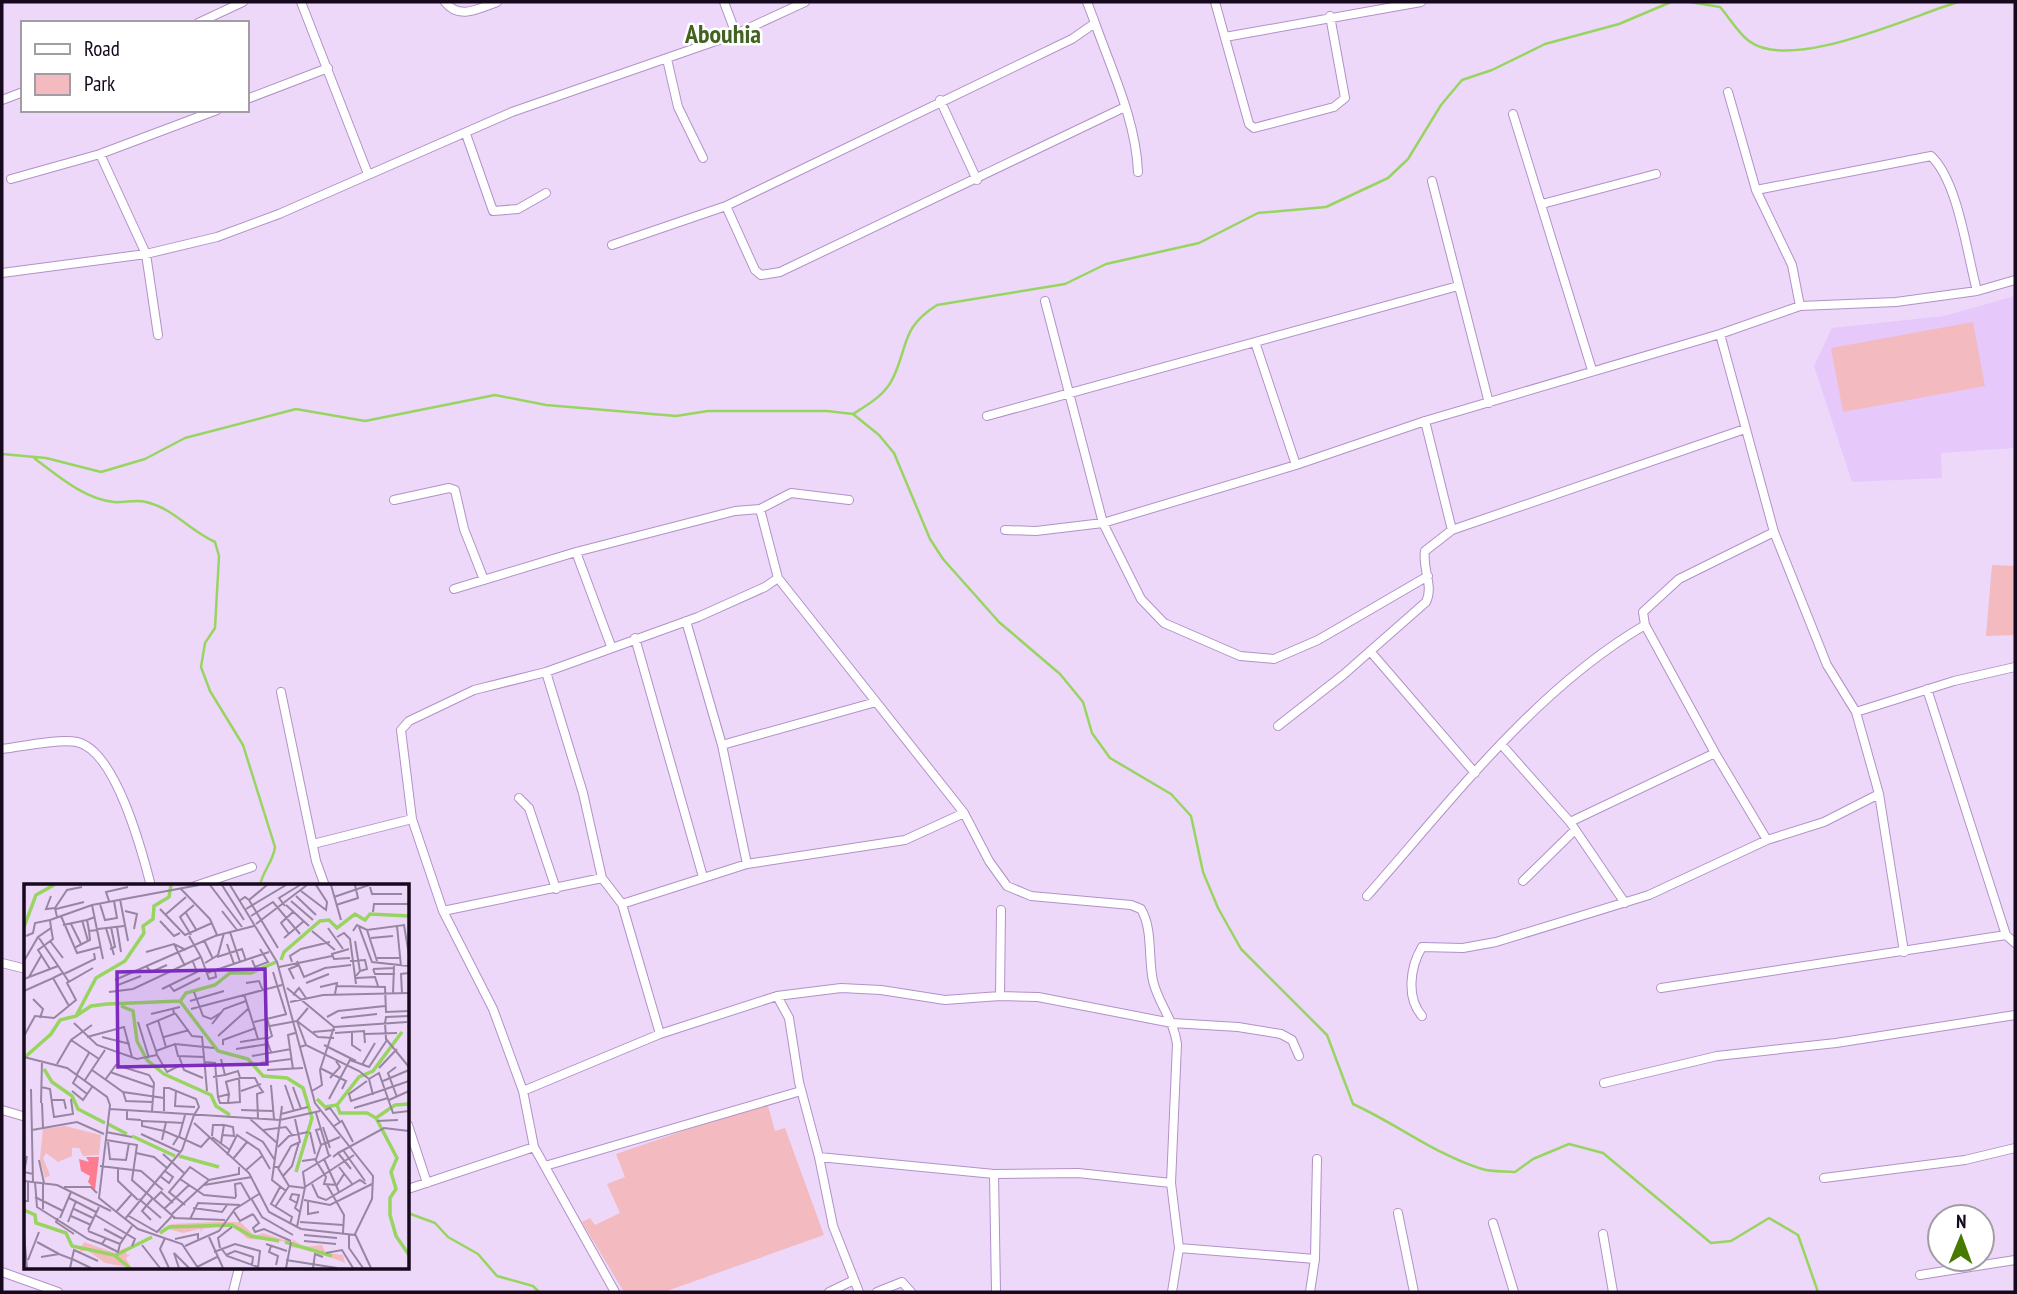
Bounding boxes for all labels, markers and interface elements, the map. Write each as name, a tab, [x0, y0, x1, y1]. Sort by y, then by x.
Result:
district label: Abouhia	[684, 17, 761, 50]
legend	[21, 21, 248, 112]
text: Road	[84, 35, 120, 62]
text: Park	[84, 70, 115, 97]
inset map	[24, 884, 410, 1270]
north arrow	[1926, 1203, 1996, 1273]
text: N	[1956, 1209, 1967, 1233]

